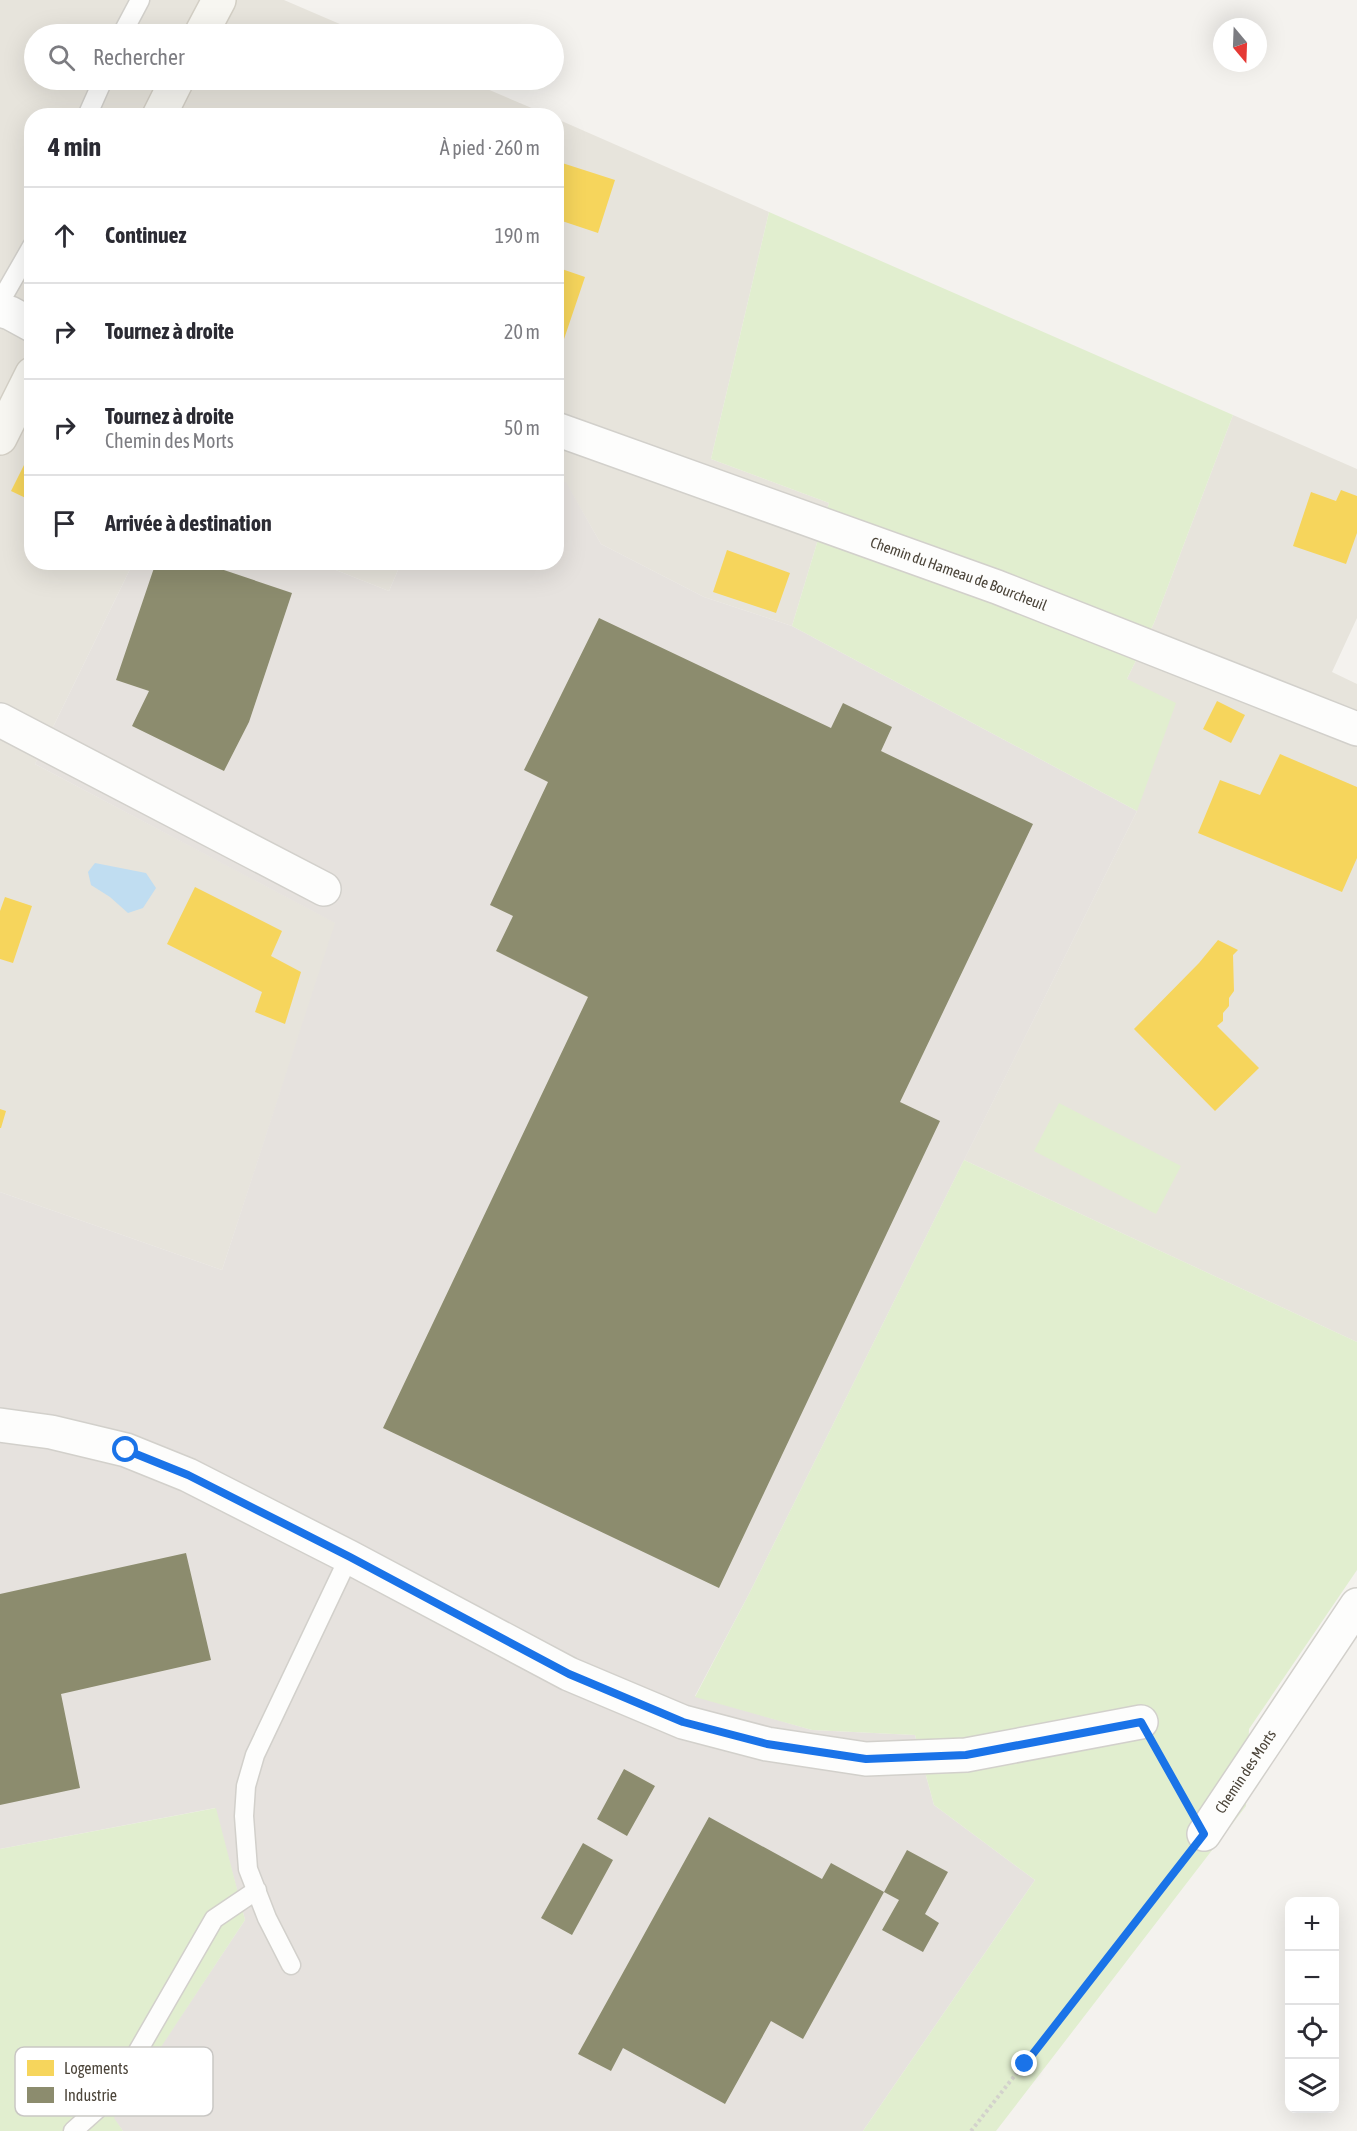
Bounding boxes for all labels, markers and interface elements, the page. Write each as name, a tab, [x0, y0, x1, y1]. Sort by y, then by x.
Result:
north arrow	[1213, 18, 1267, 72]
search box	[24, 24, 564, 90]
icon: search	[45, 41, 78, 74]
text: Rechercher	[93, 44, 184, 70]
text: 4 min	[48, 132, 101, 162]
text: À pied · 260 m	[440, 136, 540, 159]
icon: ahead	[48, 219, 81, 252]
text: Continuez	[105, 222, 187, 248]
text: 190 m	[495, 224, 540, 247]
icon: right	[48, 315, 81, 348]
text: Tournez à droite	[105, 318, 234, 344]
text: 20 m	[504, 320, 540, 343]
text: Tournez à droite	[105, 403, 234, 429]
icon: right	[48, 411, 81, 444]
text: 50 m	[504, 416, 540, 439]
text: Chemin des Morts	[105, 429, 234, 452]
icon: arrive	[48, 507, 81, 540]
text: Arrivée à destination	[105, 510, 272, 536]
street label: Chemin du Hameau de Bourcheuil	[868, 533, 1050, 614]
route start	[112, 1436, 138, 1462]
street label: Chemin des Morts	[1211, 1726, 1279, 1816]
map controls	[1285, 1897, 1339, 2113]
button: +	[1285, 1897, 1339, 1951]
button: −	[1285, 1951, 1339, 2005]
button: locate	[1285, 2005, 1339, 2059]
legend	[15, 2047, 213, 2116]
route end	[1011, 2050, 1037, 2076]
text: Logements	[64, 2059, 129, 2078]
button: layers	[1285, 2059, 1339, 2113]
text: Industrie	[64, 2086, 117, 2104]

